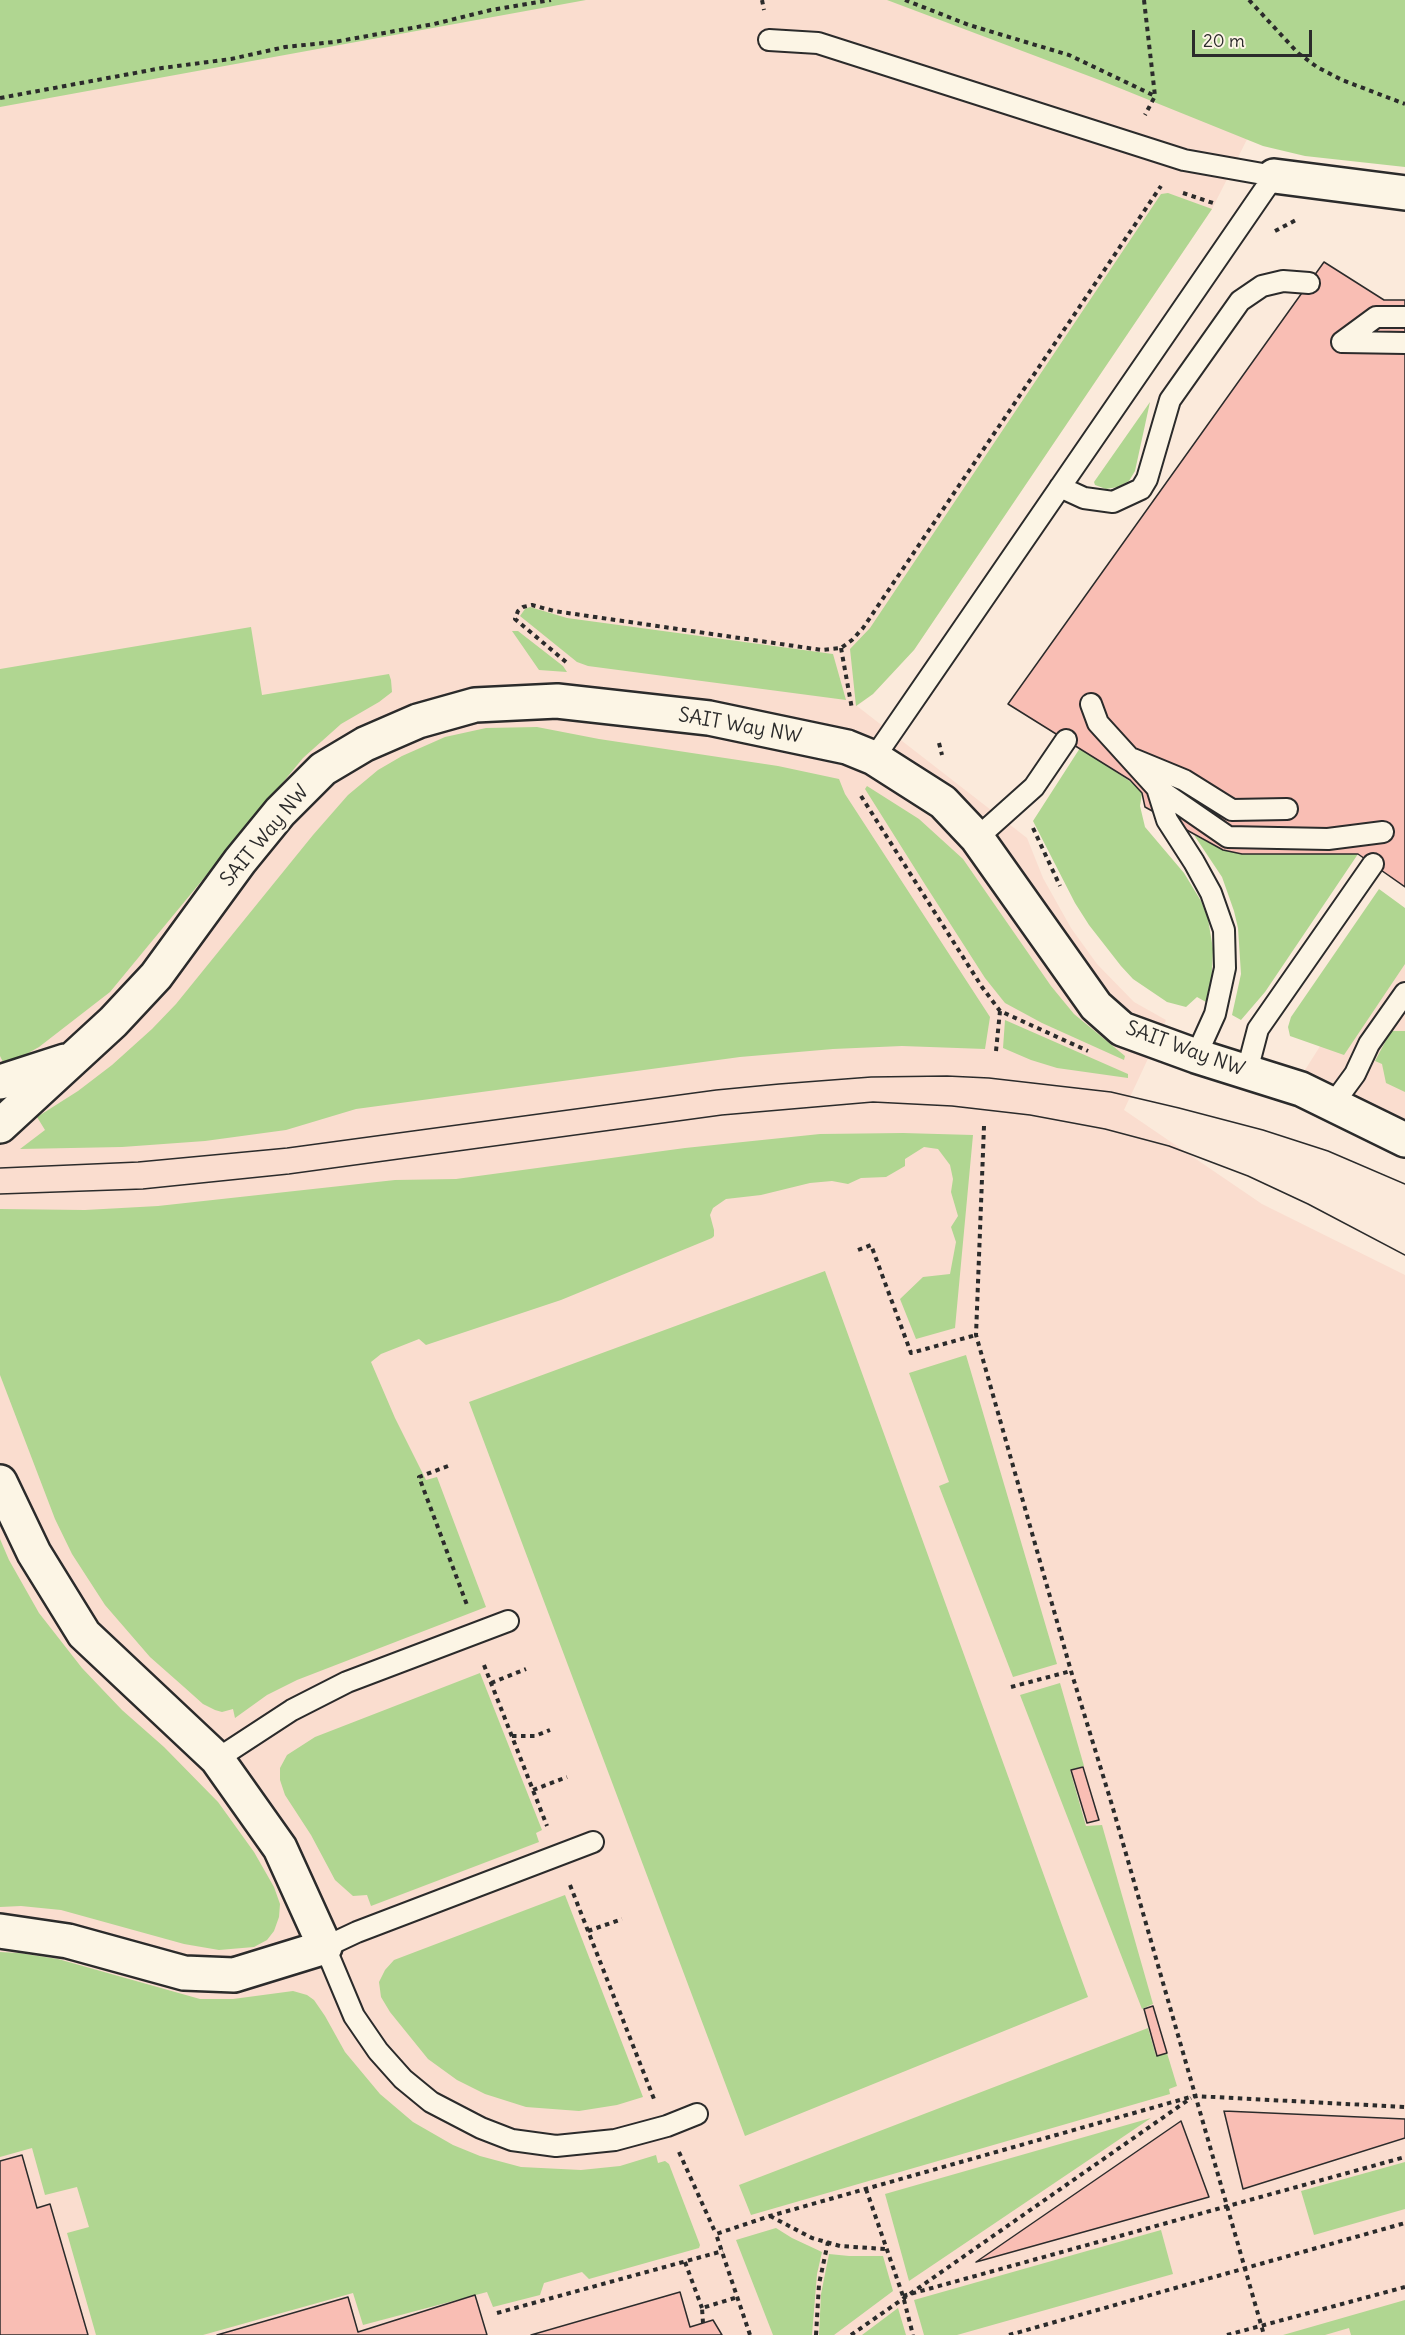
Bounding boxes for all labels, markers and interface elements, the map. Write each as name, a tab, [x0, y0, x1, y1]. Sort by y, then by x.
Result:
scale bar	[1195, 18, 1315, 56]
text: 20 m	[1203, 29, 1245, 52]
street label: SAIT Way NW	[676, 703, 804, 749]
street label: SAIT Way NW	[216, 780, 314, 892]
street label: SAIT Way NW	[1122, 1016, 1248, 1082]

